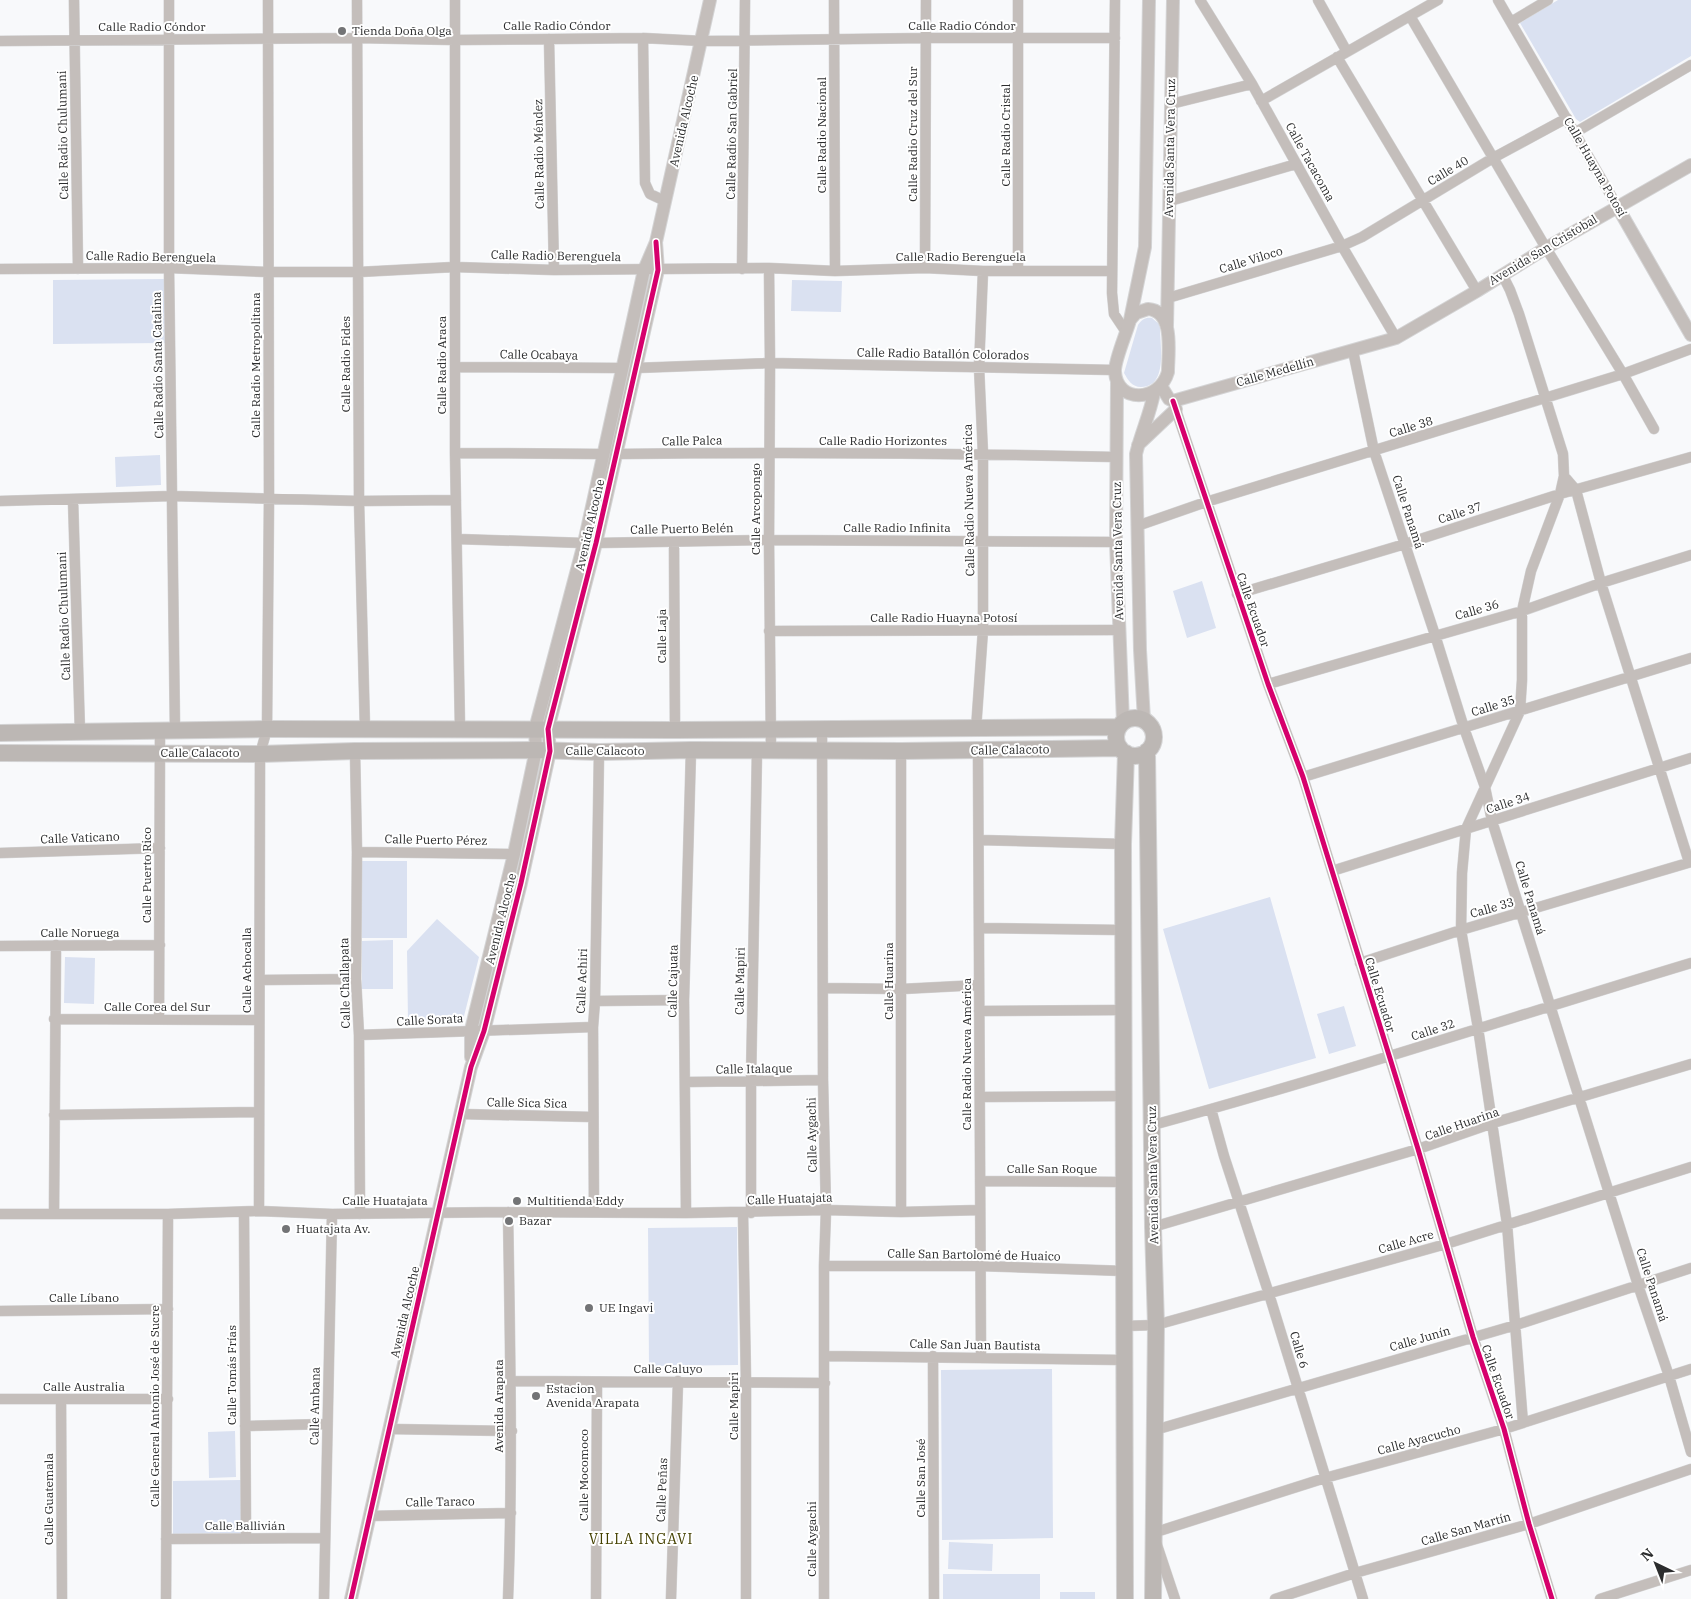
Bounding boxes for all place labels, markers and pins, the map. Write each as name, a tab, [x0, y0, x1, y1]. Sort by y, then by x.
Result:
place label: Tienda Doña Olga	[352, 23, 452, 38]
marker: Tienda Doña Olga	[336, 25, 348, 37]
place label: Multitienda Eddy	[527, 1193, 624, 1208]
marker: Multitienda Eddy	[511, 1195, 523, 1207]
place label: Bazar	[519, 1213, 552, 1228]
marker: Bazar	[503, 1215, 515, 1227]
place label: Huatajata Av.	[296, 1221, 371, 1236]
marker: Huatajata Av.	[280, 1223, 292, 1235]
place label: UE Ingavi	[599, 1300, 653, 1315]
marker: UE Ingavi	[583, 1302, 595, 1314]
place label: Estacion Avenida Arapata	[546, 1381, 640, 1410]
marker: Estacion Avenida Arapata	[530, 1390, 542, 1402]

